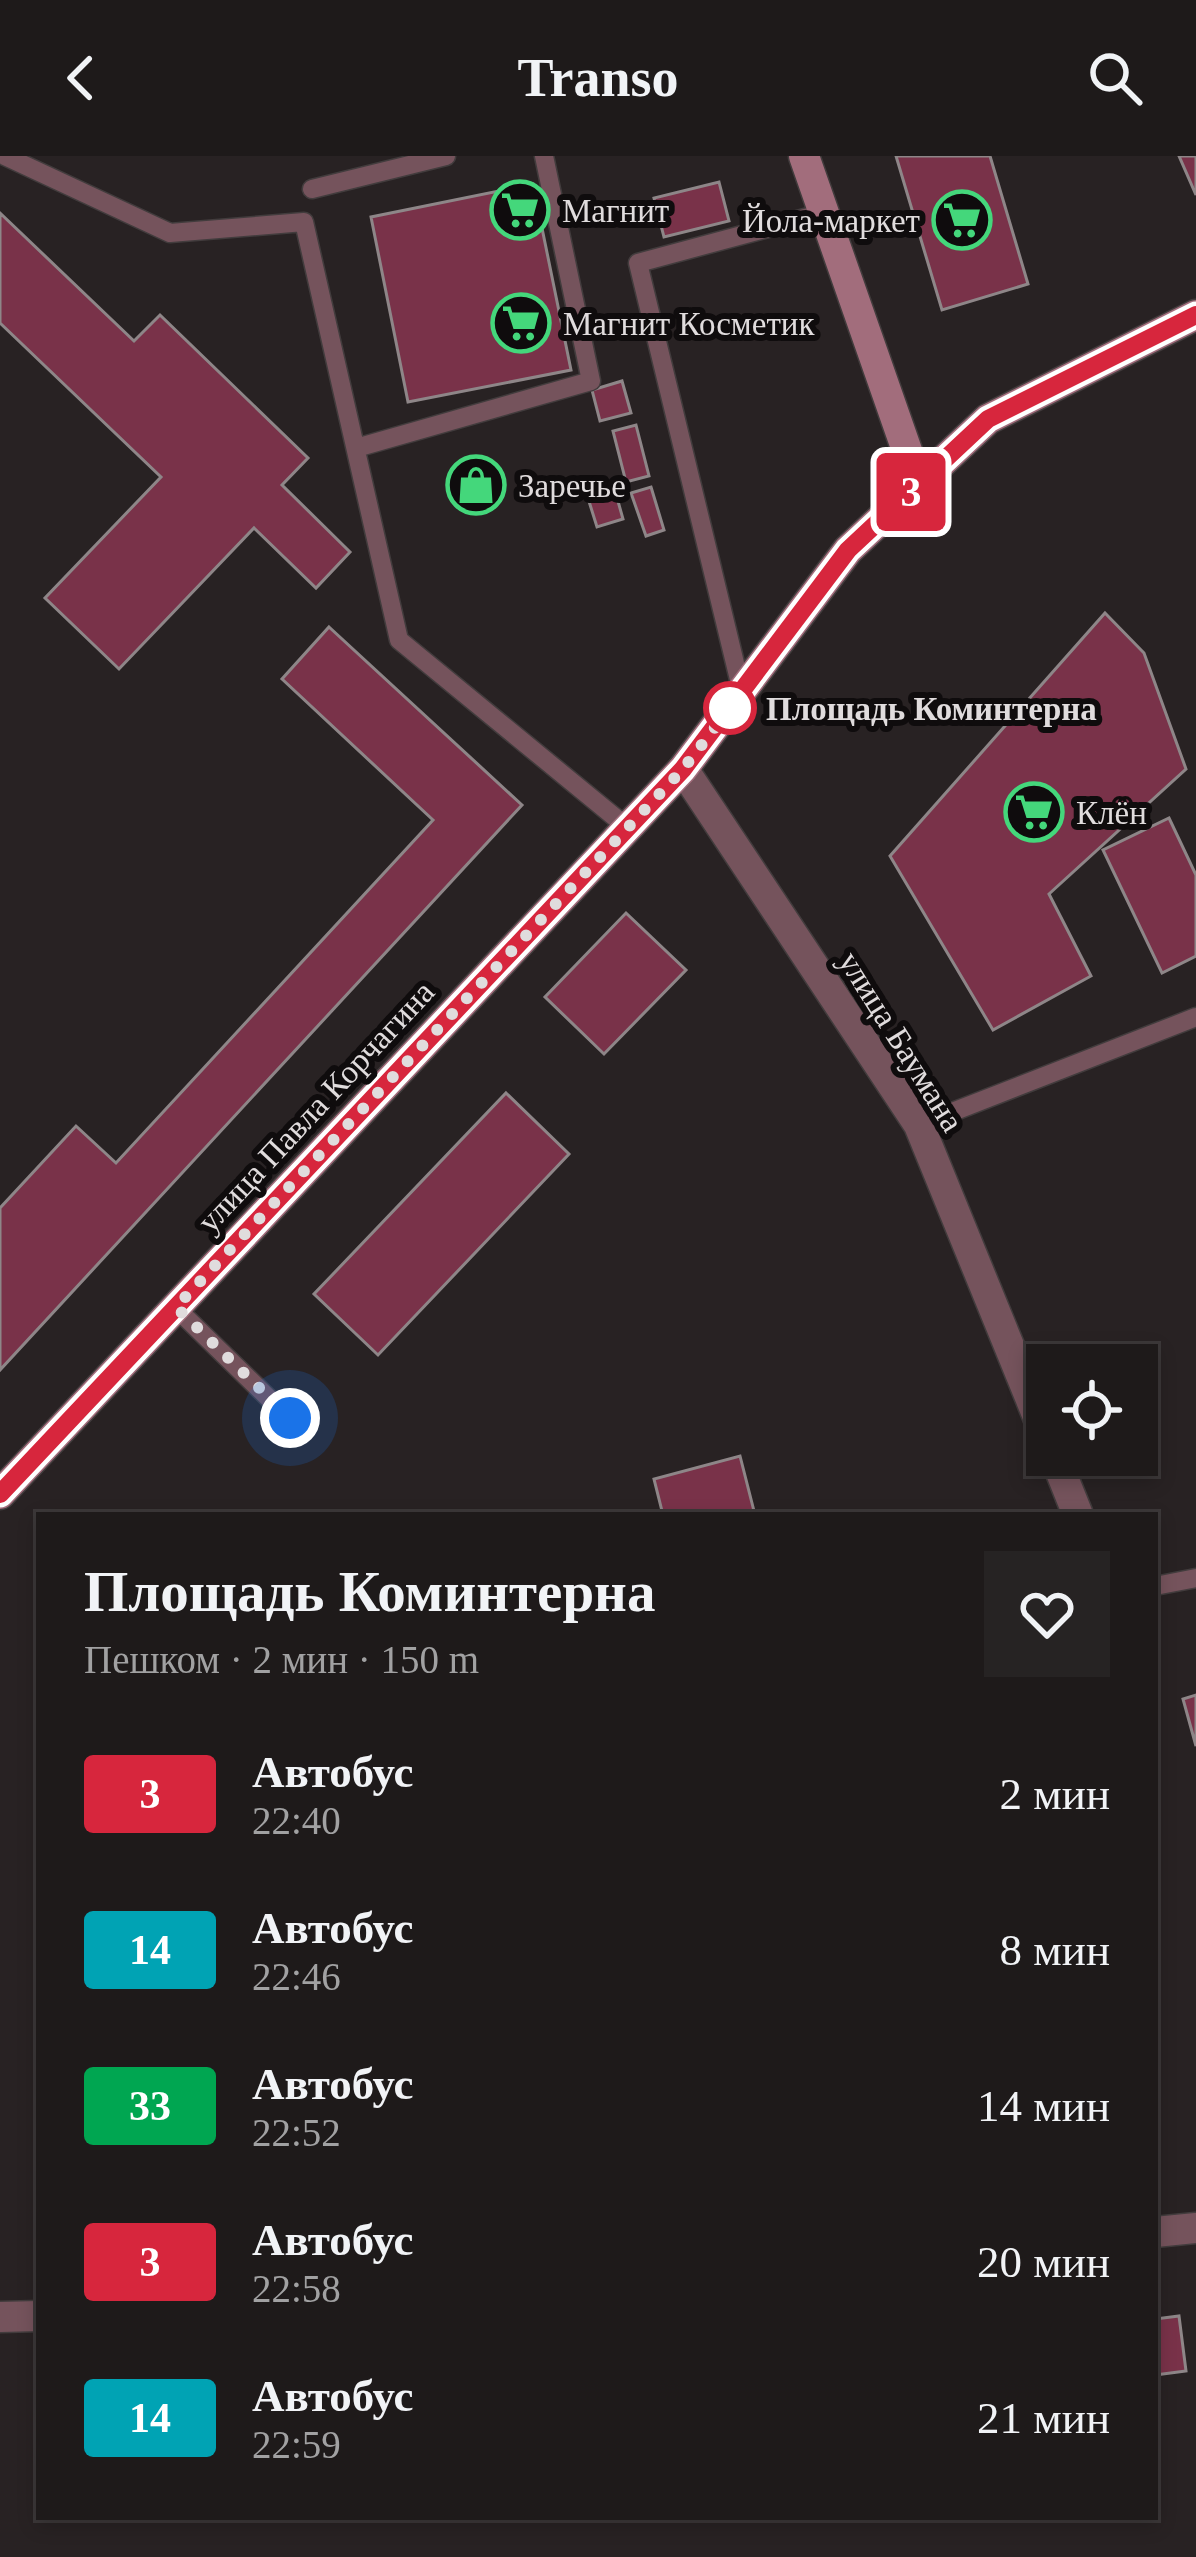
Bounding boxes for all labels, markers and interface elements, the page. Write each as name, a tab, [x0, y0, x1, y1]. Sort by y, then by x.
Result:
icon: back	[48, 45, 114, 111]
icon: search	[1082, 45, 1148, 111]
text: Transo	[517, 48, 679, 108]
supermarket icon: Магнит	[489, 179, 551, 241]
supermarket icon: Йола-маркет	[931, 189, 993, 251]
place label: Магнит	[562, 193, 669, 229]
place label: Йола-маркет	[742, 203, 920, 239]
supermarket icon: Магнит Косметик	[490, 292, 552, 354]
place label: Магнит Косметик	[563, 306, 815, 342]
line badge: 3	[872, 453, 950, 531]
shop icon: Заречье	[445, 454, 507, 516]
place label: Заречье	[518, 468, 626, 504]
text: 3	[901, 469, 922, 515]
marker: Площадь Коминтерна	[705, 683, 755, 733]
place label: Площадь Коминтерна	[766, 691, 1097, 727]
supermarket icon: Клён	[1003, 781, 1065, 843]
place label: Клён	[1076, 795, 1147, 831]
street label: улица Баумана	[831, 945, 971, 1138]
street label: улица Павла Корчагина	[190, 973, 442, 1240]
map controls	[1026, 1344, 1158, 1476]
button: locate	[1026, 1344, 1158, 1476]
your location	[260, 1388, 320, 1448]
button: heart	[984, 1551, 1110, 1677]
text: Площадь Коминтерна	[84, 1560, 655, 1623]
text: Пешком · 2 мин · 150 m	[84, 1638, 479, 1681]
text: Автобус	[252, 1747, 414, 1797]
text: 2 мин	[1000, 1769, 1110, 1819]
text: 3	[140, 1771, 161, 1817]
text: 22:40	[252, 1799, 341, 1842]
text: Автобус	[252, 1903, 414, 1953]
text: 8 мин	[1000, 1925, 1110, 1975]
text: 14	[129, 1927, 171, 1973]
text: 22:46	[252, 1955, 341, 1998]
text: Автобус	[252, 2059, 414, 2109]
text: 14 мин	[977, 2081, 1110, 2131]
text: 33	[129, 2083, 171, 2129]
text: 22:52	[252, 2111, 341, 2154]
text: Автобус	[252, 2215, 414, 2265]
text: 20 мин	[977, 2237, 1110, 2287]
text: 3	[140, 2239, 161, 2285]
text: 22:58	[252, 2267, 341, 2310]
text: Автобус	[252, 2371, 414, 2421]
text: 21 мин	[977, 2393, 1110, 2443]
text: 14	[129, 2395, 171, 2441]
text: 22:59	[252, 2423, 341, 2466]

